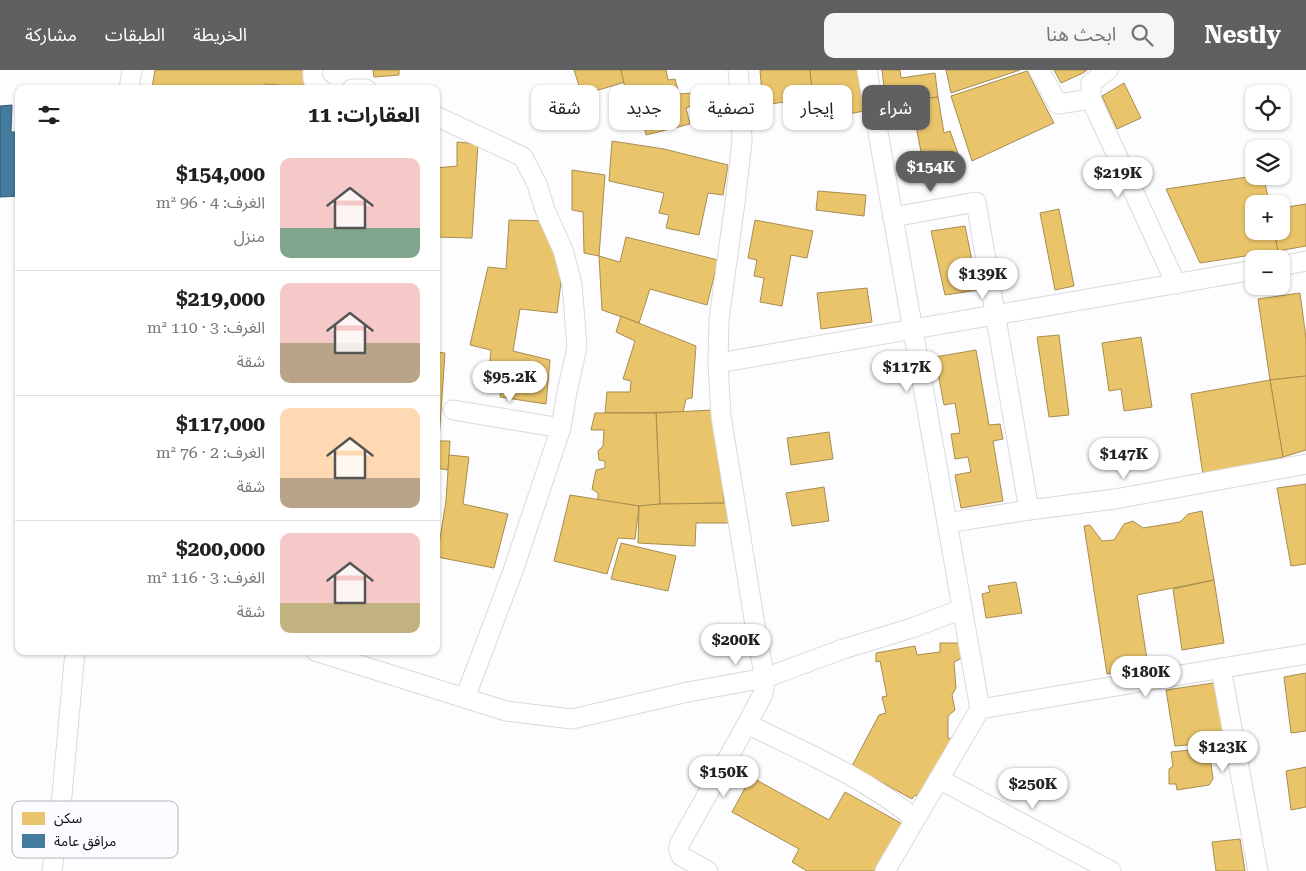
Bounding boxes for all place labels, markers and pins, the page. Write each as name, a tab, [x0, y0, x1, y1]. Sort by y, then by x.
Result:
pin: $154K	[896, 150, 966, 193]
pin: $219K	[1083, 156, 1153, 199]
pin: $139K	[948, 258, 1018, 300]
pin: $117K	[872, 350, 942, 393]
pin: $95.2K	[469, 360, 551, 403]
pin: $147K	[1089, 438, 1159, 480]
pin: $200K	[701, 624, 771, 666]
pin: $180K	[1111, 656, 1181, 698]
pin: $123K	[1188, 730, 1258, 773]
pin: $150K	[689, 756, 759, 798]
pin: $250K	[998, 768, 1068, 810]

